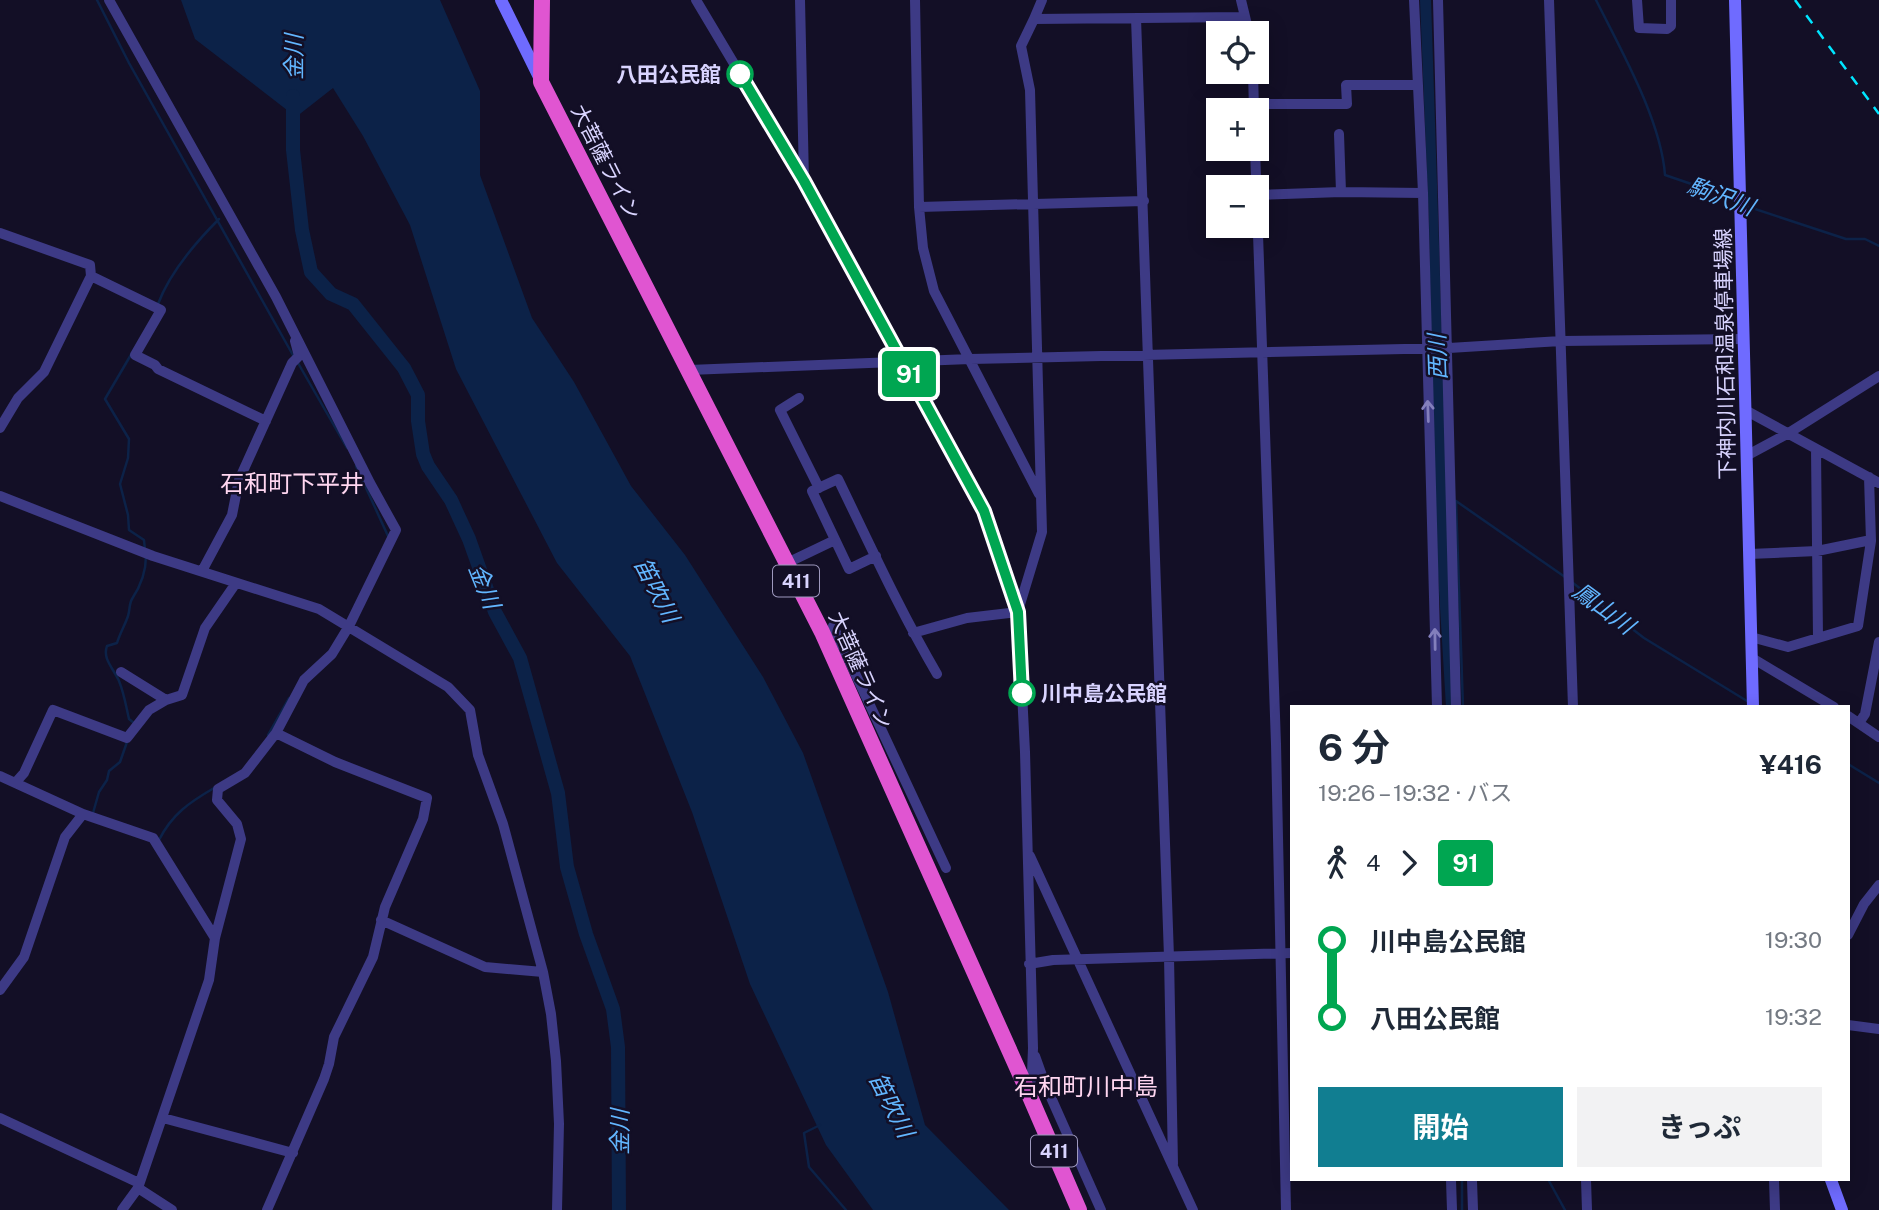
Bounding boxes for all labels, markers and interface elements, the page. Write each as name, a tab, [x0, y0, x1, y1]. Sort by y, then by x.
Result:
map controls	[1206, 21, 1269, 238]
button: locate	[1206, 21, 1269, 84]
water label: 金川	[280, 31, 307, 80]
marker: 八田公民館	[727, 61, 753, 87]
place label: 八田公民館	[616, 62, 721, 87]
button: +	[1206, 98, 1269, 161]
street label: 大菩薩ライン	[566, 100, 646, 224]
water label: 駒沢川	[1684, 172, 1761, 222]
button: −	[1206, 175, 1269, 238]
street label: 下神内川石和温泉停車場線	[1710, 228, 1740, 480]
water label: 西川	[1423, 331, 1451, 380]
line badge: 91	[878, 351, 940, 397]
text: 91	[896, 360, 922, 388]
one-way arrow	[1421, 400, 1435, 423]
district label: 石和町下平井	[220, 469, 364, 497]
water label: 笛吹川	[629, 553, 686, 630]
water label: 金川	[464, 560, 507, 615]
road number: 411	[773, 566, 819, 596]
water label: 鳳山川	[1568, 577, 1642, 641]
street label: 大菩薩ライン	[824, 607, 898, 733]
one-way arrow	[1428, 628, 1442, 651]
marker: 川中島公民館	[1009, 680, 1035, 706]
place label: 川中島公民館	[1041, 681, 1167, 706]
text: 6 分	[1318, 725, 1390, 770]
text: ¥416	[1760, 749, 1822, 780]
text: 19:26 – 19:32 · バス	[1318, 779, 1512, 806]
icon: walk	[1318, 844, 1356, 882]
icon: forward	[1390, 844, 1428, 882]
text: 4	[1366, 849, 1380, 876]
text: 91	[1452, 849, 1479, 877]
text: 川中島公民館	[1370, 926, 1526, 957]
text: 19:30	[1765, 926, 1822, 953]
text: 八田公民館	[1370, 1003, 1500, 1034]
text: 19:32	[1765, 1003, 1822, 1030]
water label: 笛吹川	[864, 1068, 921, 1145]
district label: 石和町川中島	[1014, 1072, 1158, 1100]
button: 開始	[1318, 1087, 1563, 1167]
button: きっぷ	[1577, 1087, 1822, 1167]
water label: 金川	[606, 1106, 633, 1155]
road number: 411	[1031, 1135, 1077, 1166]

